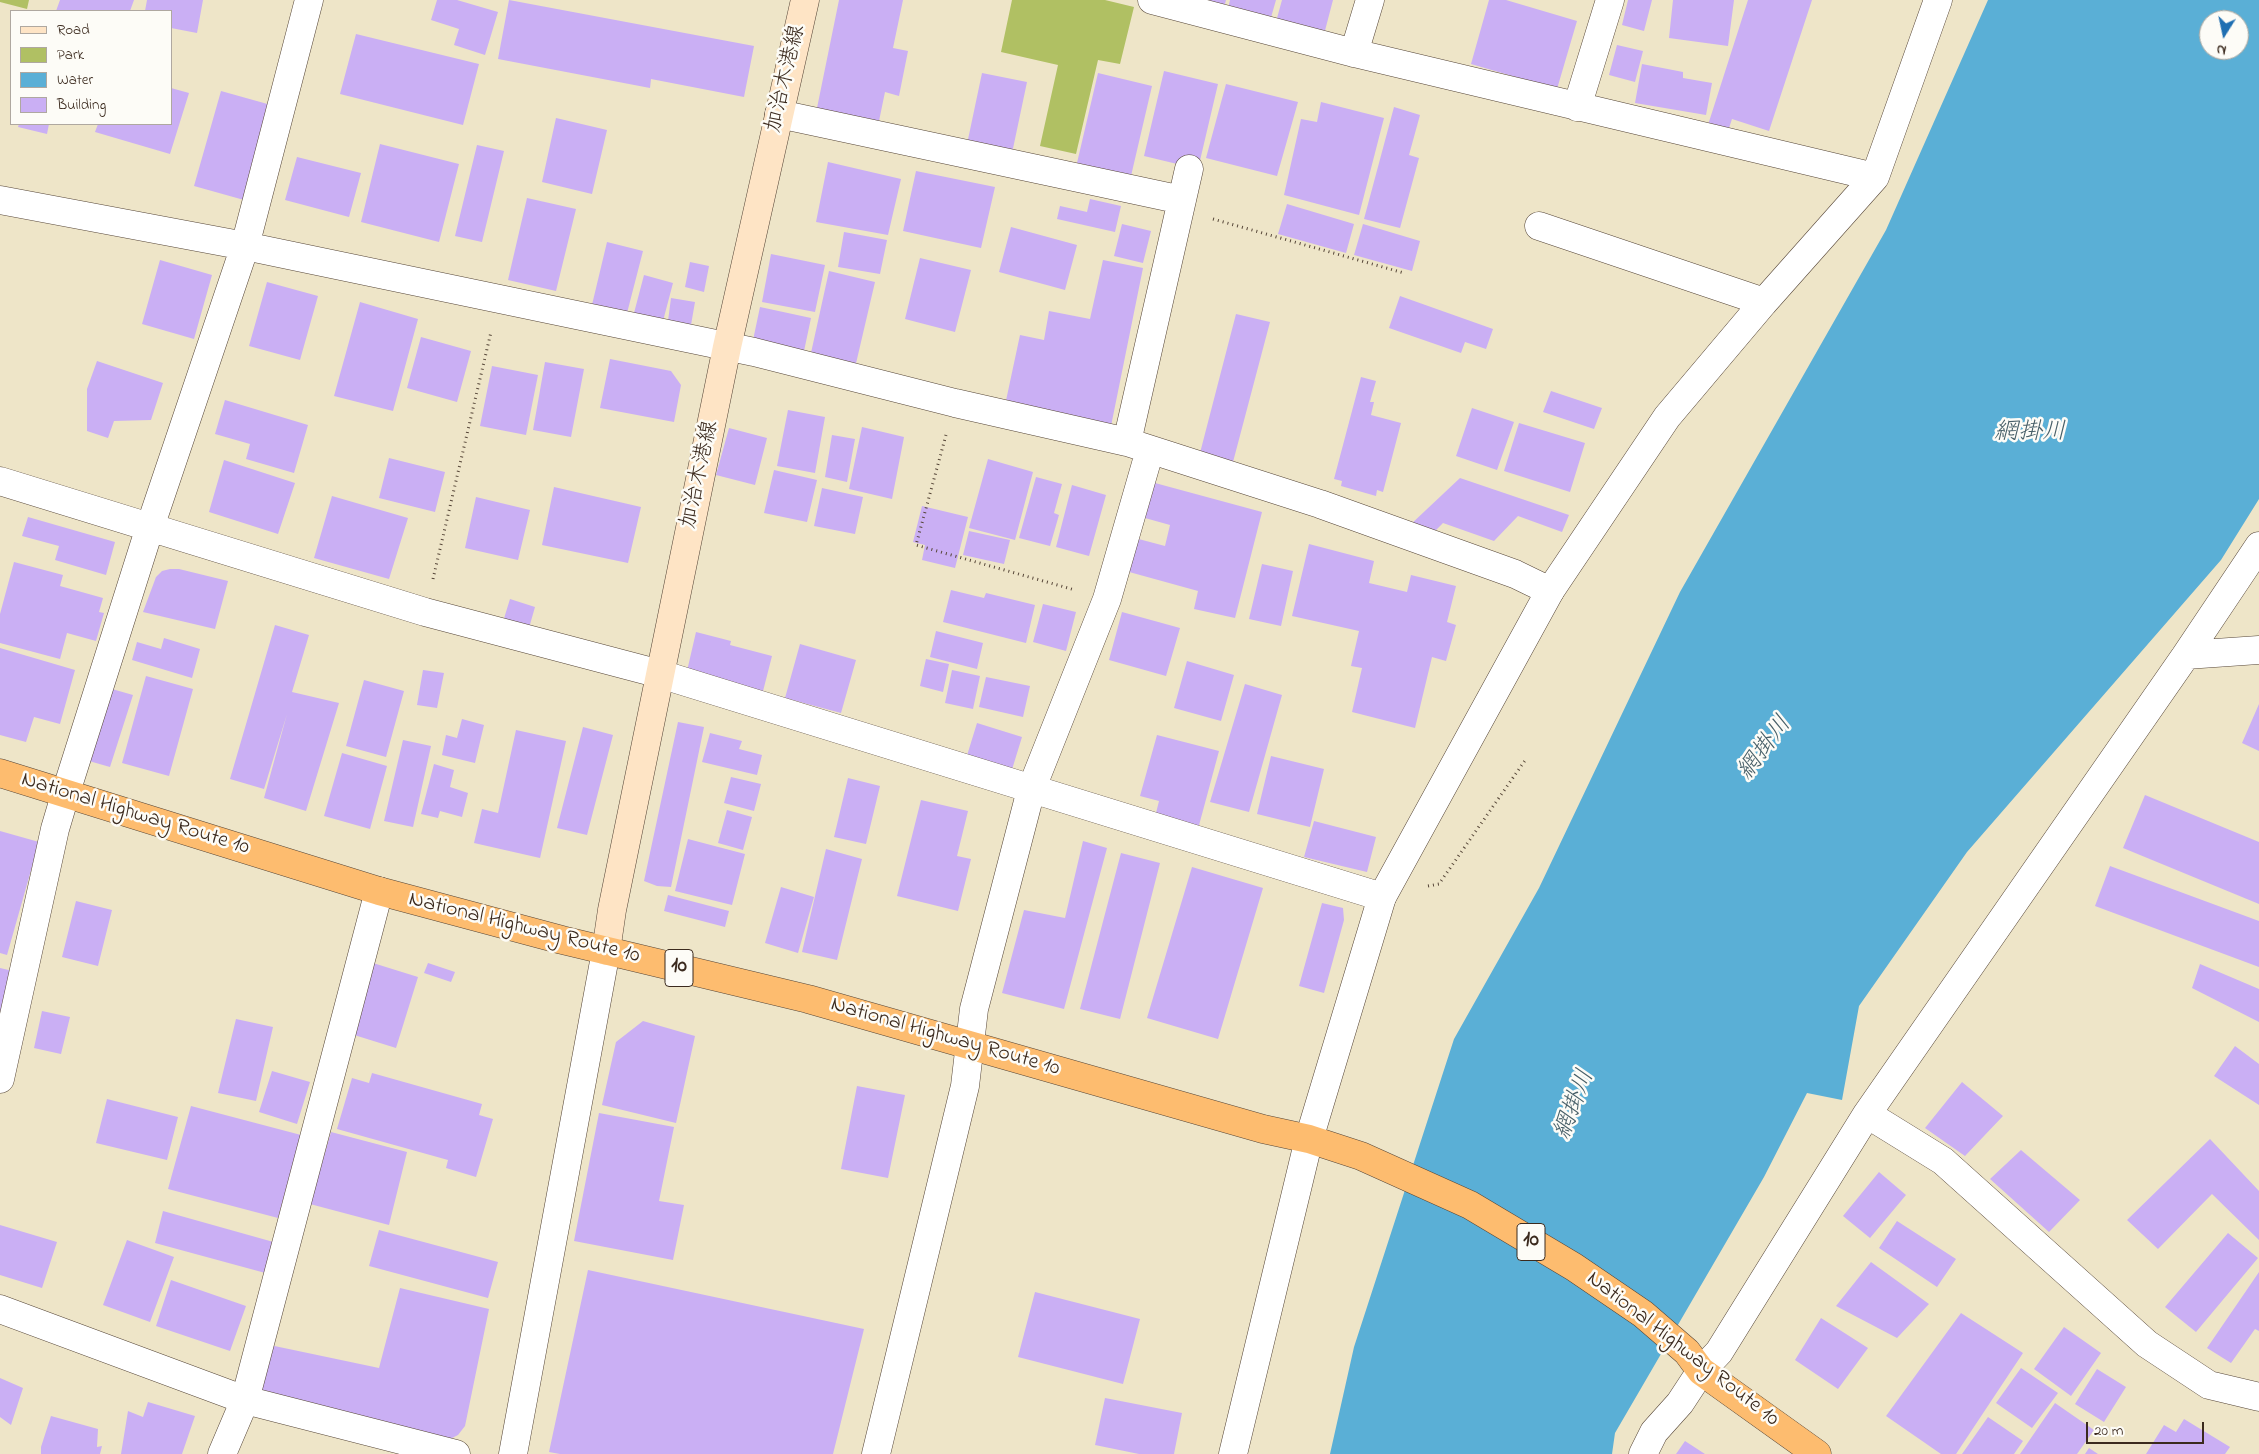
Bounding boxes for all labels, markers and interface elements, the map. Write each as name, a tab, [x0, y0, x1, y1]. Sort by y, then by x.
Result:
legend	[10, 10, 172, 125]
north arrow	[2199, 10, 2249, 60]
text: Road	[57, 19, 90, 41]
street label: 加治木港線	[762, 22, 812, 136]
text: N	[2215, 38, 2228, 60]
text: Park	[57, 44, 84, 66]
text: Water	[57, 69, 93, 91]
text: Building	[57, 94, 106, 116]
street label: 加治木港線	[677, 418, 725, 532]
water label: 網掛川	[1994, 420, 2066, 448]
water label: 網掛川	[1733, 712, 1799, 786]
street label: National Highway Route 10	[18, 768, 252, 862]
street label: National Highway Route 10	[406, 888, 642, 970]
road number: 10	[665, 950, 693, 986]
street label: National Highway Route 10	[827, 993, 1063, 1083]
water label: 網掛川	[1550, 1066, 1602, 1144]
road number: 10	[1517, 1224, 1545, 1260]
street label: National Highway Route 10	[1580, 1267, 1784, 1433]
scale bar	[2089, 1412, 2206, 1444]
text: 20 m	[2094, 1420, 2123, 1442]

